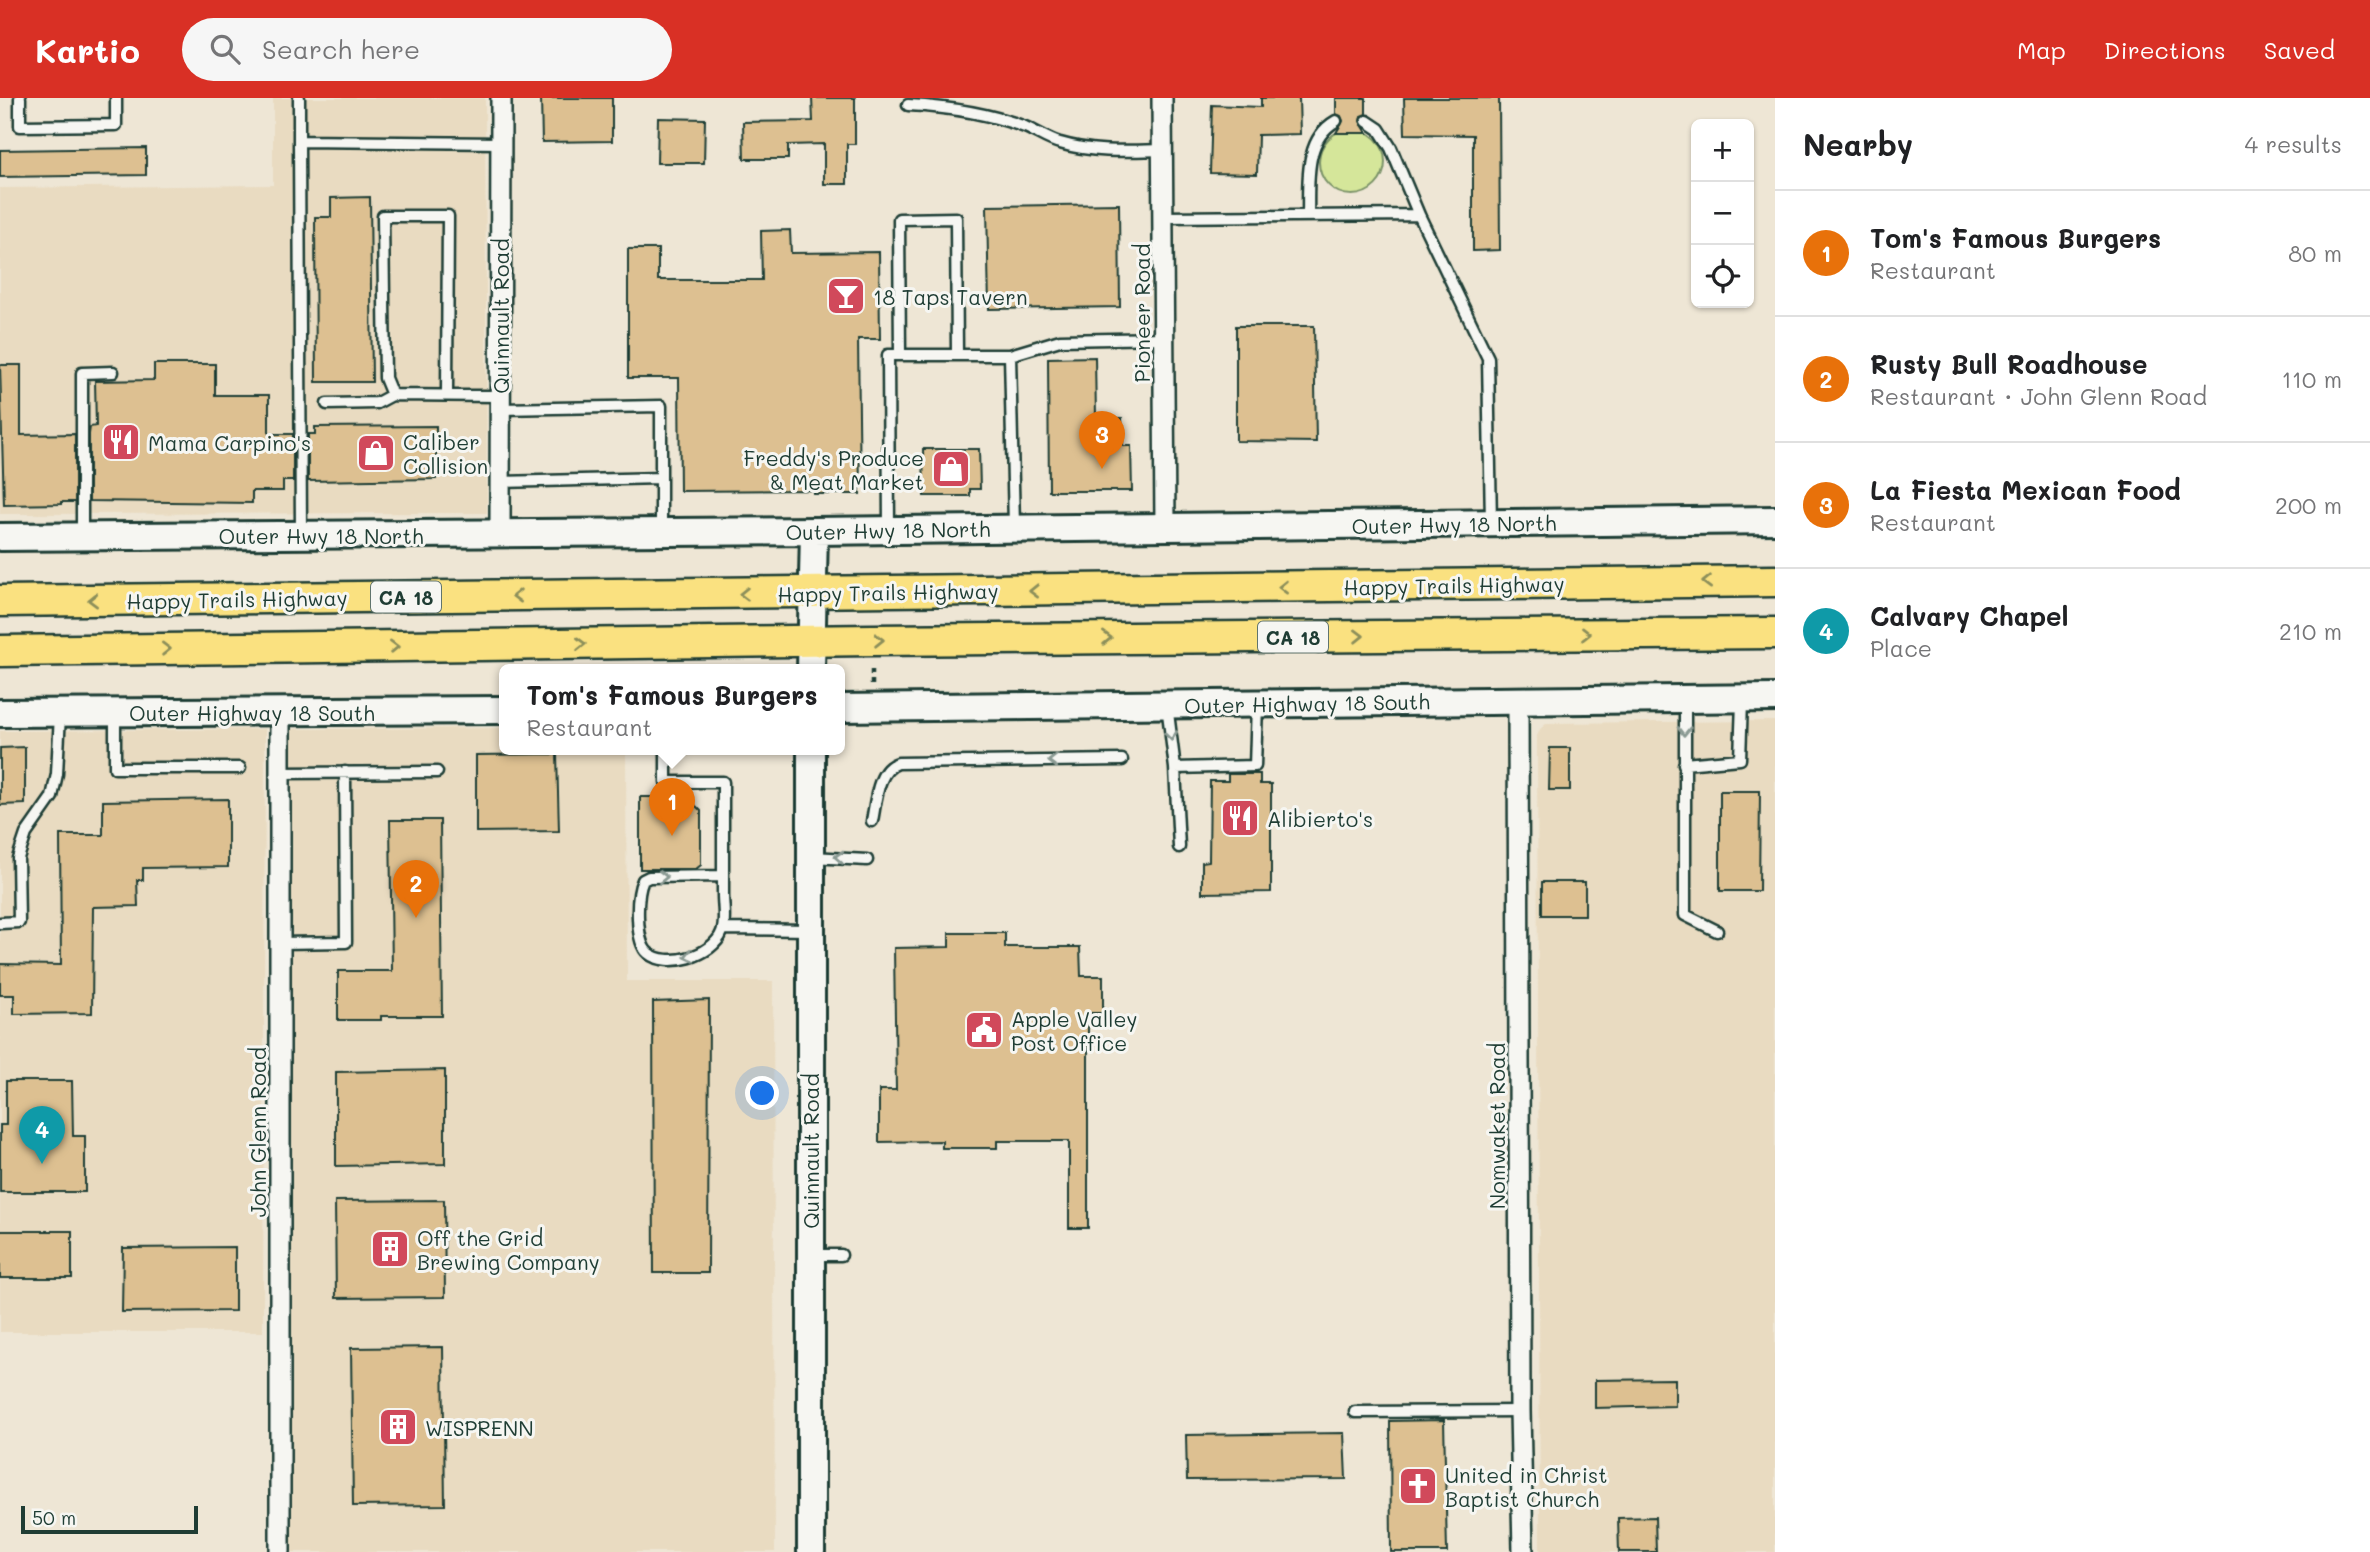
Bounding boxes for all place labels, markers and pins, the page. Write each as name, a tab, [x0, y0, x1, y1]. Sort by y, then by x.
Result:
bar icon: 18 Taps Tavern	[825, 275, 867, 317]
place label: 18 Taps Tavern	[873, 283, 1028, 310]
pin: 3	[1079, 411, 1125, 469]
restaurant icon: Mama Carpino's	[100, 421, 142, 463]
place label: Caliber Collision	[403, 428, 488, 479]
place label: Mama Carpino's	[148, 429, 311, 456]
shop icon: Caliber Collision	[355, 432, 397, 474]
place label: Freddy's Produce & Meat Market	[744, 444, 924, 495]
shop icon: Freddy's Produce & Meat Market	[930, 448, 972, 490]
pin: 1	[649, 778, 695, 836]
restaurant icon: Alibierto's	[1219, 797, 1261, 839]
place label: Alibierto's	[1267, 805, 1373, 832]
pin: 2	[393, 860, 439, 918]
place label: Apple Valley Post Office	[1011, 1005, 1138, 1056]
public building icon: Apple Valley Post Office	[963, 1009, 1005, 1051]
pin: 4	[19, 1106, 65, 1164]
place label: Off the Grid Brewing Company	[417, 1224, 600, 1275]
building icon: Off the Grid Brewing Company	[369, 1228, 411, 1270]
building icon: WISPRENN	[377, 1406, 419, 1448]
place label: WISPRENN	[425, 1414, 534, 1441]
place label: United in Christ Baptist Church	[1445, 1461, 1607, 1512]
church icon: United in Christ Baptist Church	[1397, 1465, 1439, 1507]

